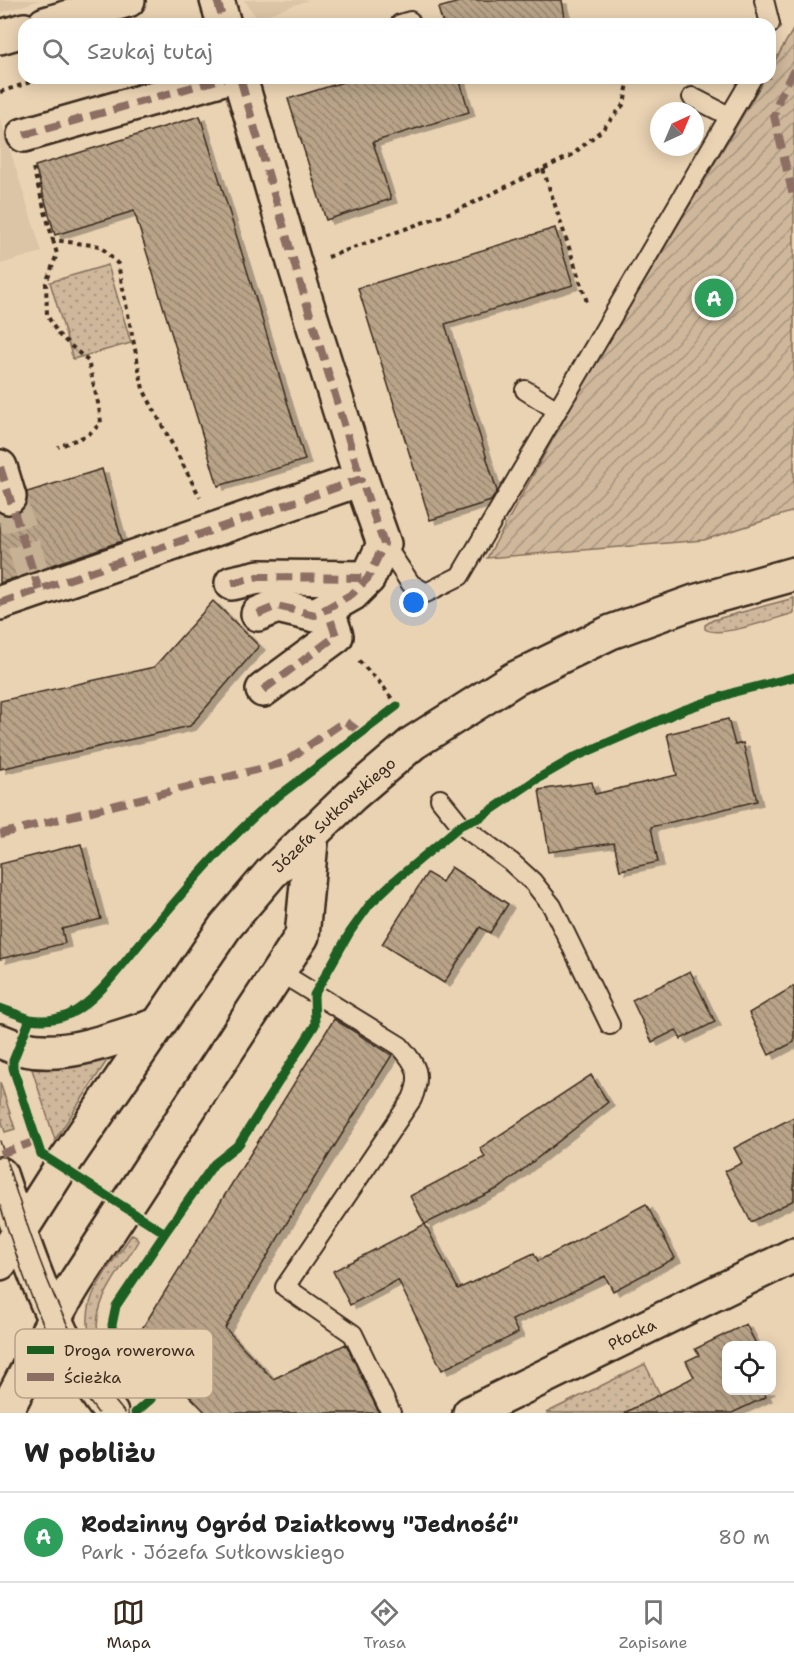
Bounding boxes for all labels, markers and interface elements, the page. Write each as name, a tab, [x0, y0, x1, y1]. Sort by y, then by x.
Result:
search box	[18, 18, 776, 84]
icon: search	[39, 35, 72, 68]
text: Szukaj tutaj	[87, 37, 213, 66]
north arrow	[650, 102, 704, 156]
pin: A	[694, 276, 734, 320]
your location	[399, 588, 428, 617]
street label: Józefa Sułkowskiego	[268, 752, 400, 878]
street label: Płocka	[604, 1314, 660, 1355]
legend	[15, 1329, 213, 1398]
text: Droga rowerowa	[64, 1340, 195, 1361]
map controls	[722, 1341, 776, 1395]
button: locate	[722, 1341, 776, 1395]
text: Ścieżka	[64, 1367, 121, 1388]
text: W pobliżu	[24, 1435, 156, 1470]
text: Rodzinny Ogród Działkowy "Jedność"	[81, 1510, 519, 1539]
text: A	[36, 1524, 51, 1550]
text: 80 m	[718, 1524, 770, 1550]
text: Park · Józefa Sułkowskiego	[81, 1539, 345, 1565]
tab: Mapa	[106, 1596, 151, 1653]
tab: Trasa	[363, 1596, 406, 1653]
tab: Zapisane	[619, 1596, 688, 1653]

